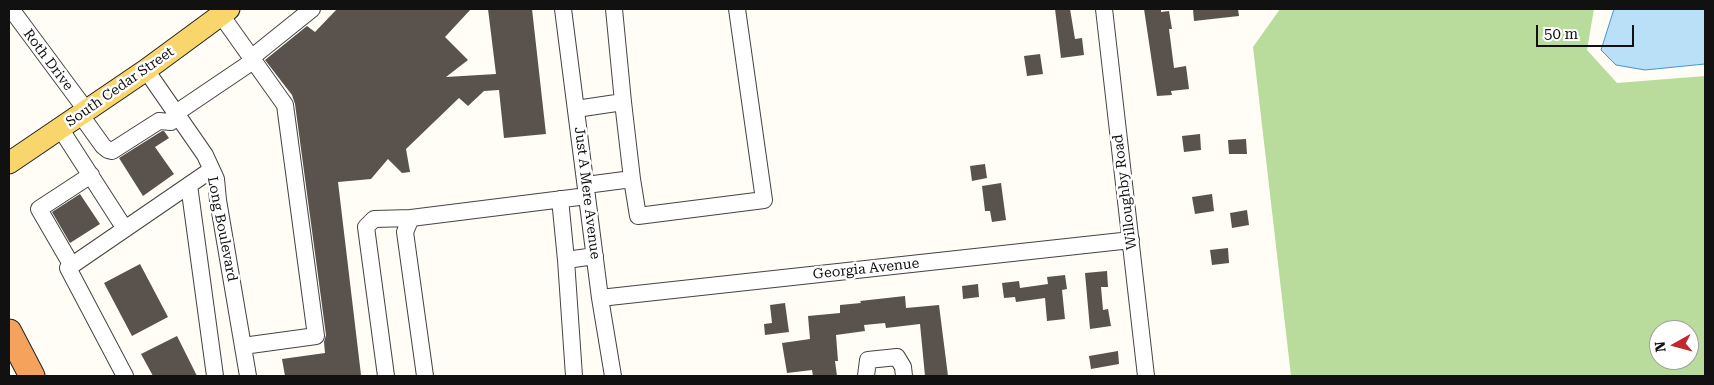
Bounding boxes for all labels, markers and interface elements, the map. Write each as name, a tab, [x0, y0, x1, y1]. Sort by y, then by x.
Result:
scale bar	[1539, 15, 1636, 47]
text: 50 m	[1544, 25, 1578, 43]
street label: Roth Drive	[19, 26, 77, 94]
street label: South Cedar Street	[63, 43, 177, 131]
street label: Just A Mere Avenue	[571, 126, 603, 260]
street label: Willoughby Road	[1110, 133, 1140, 251]
street label: Long Boulevard	[204, 175, 240, 283]
street label: Georgia Avenue	[812, 255, 920, 283]
north arrow	[1649, 320, 1699, 370]
text: N	[1652, 340, 1669, 353]

